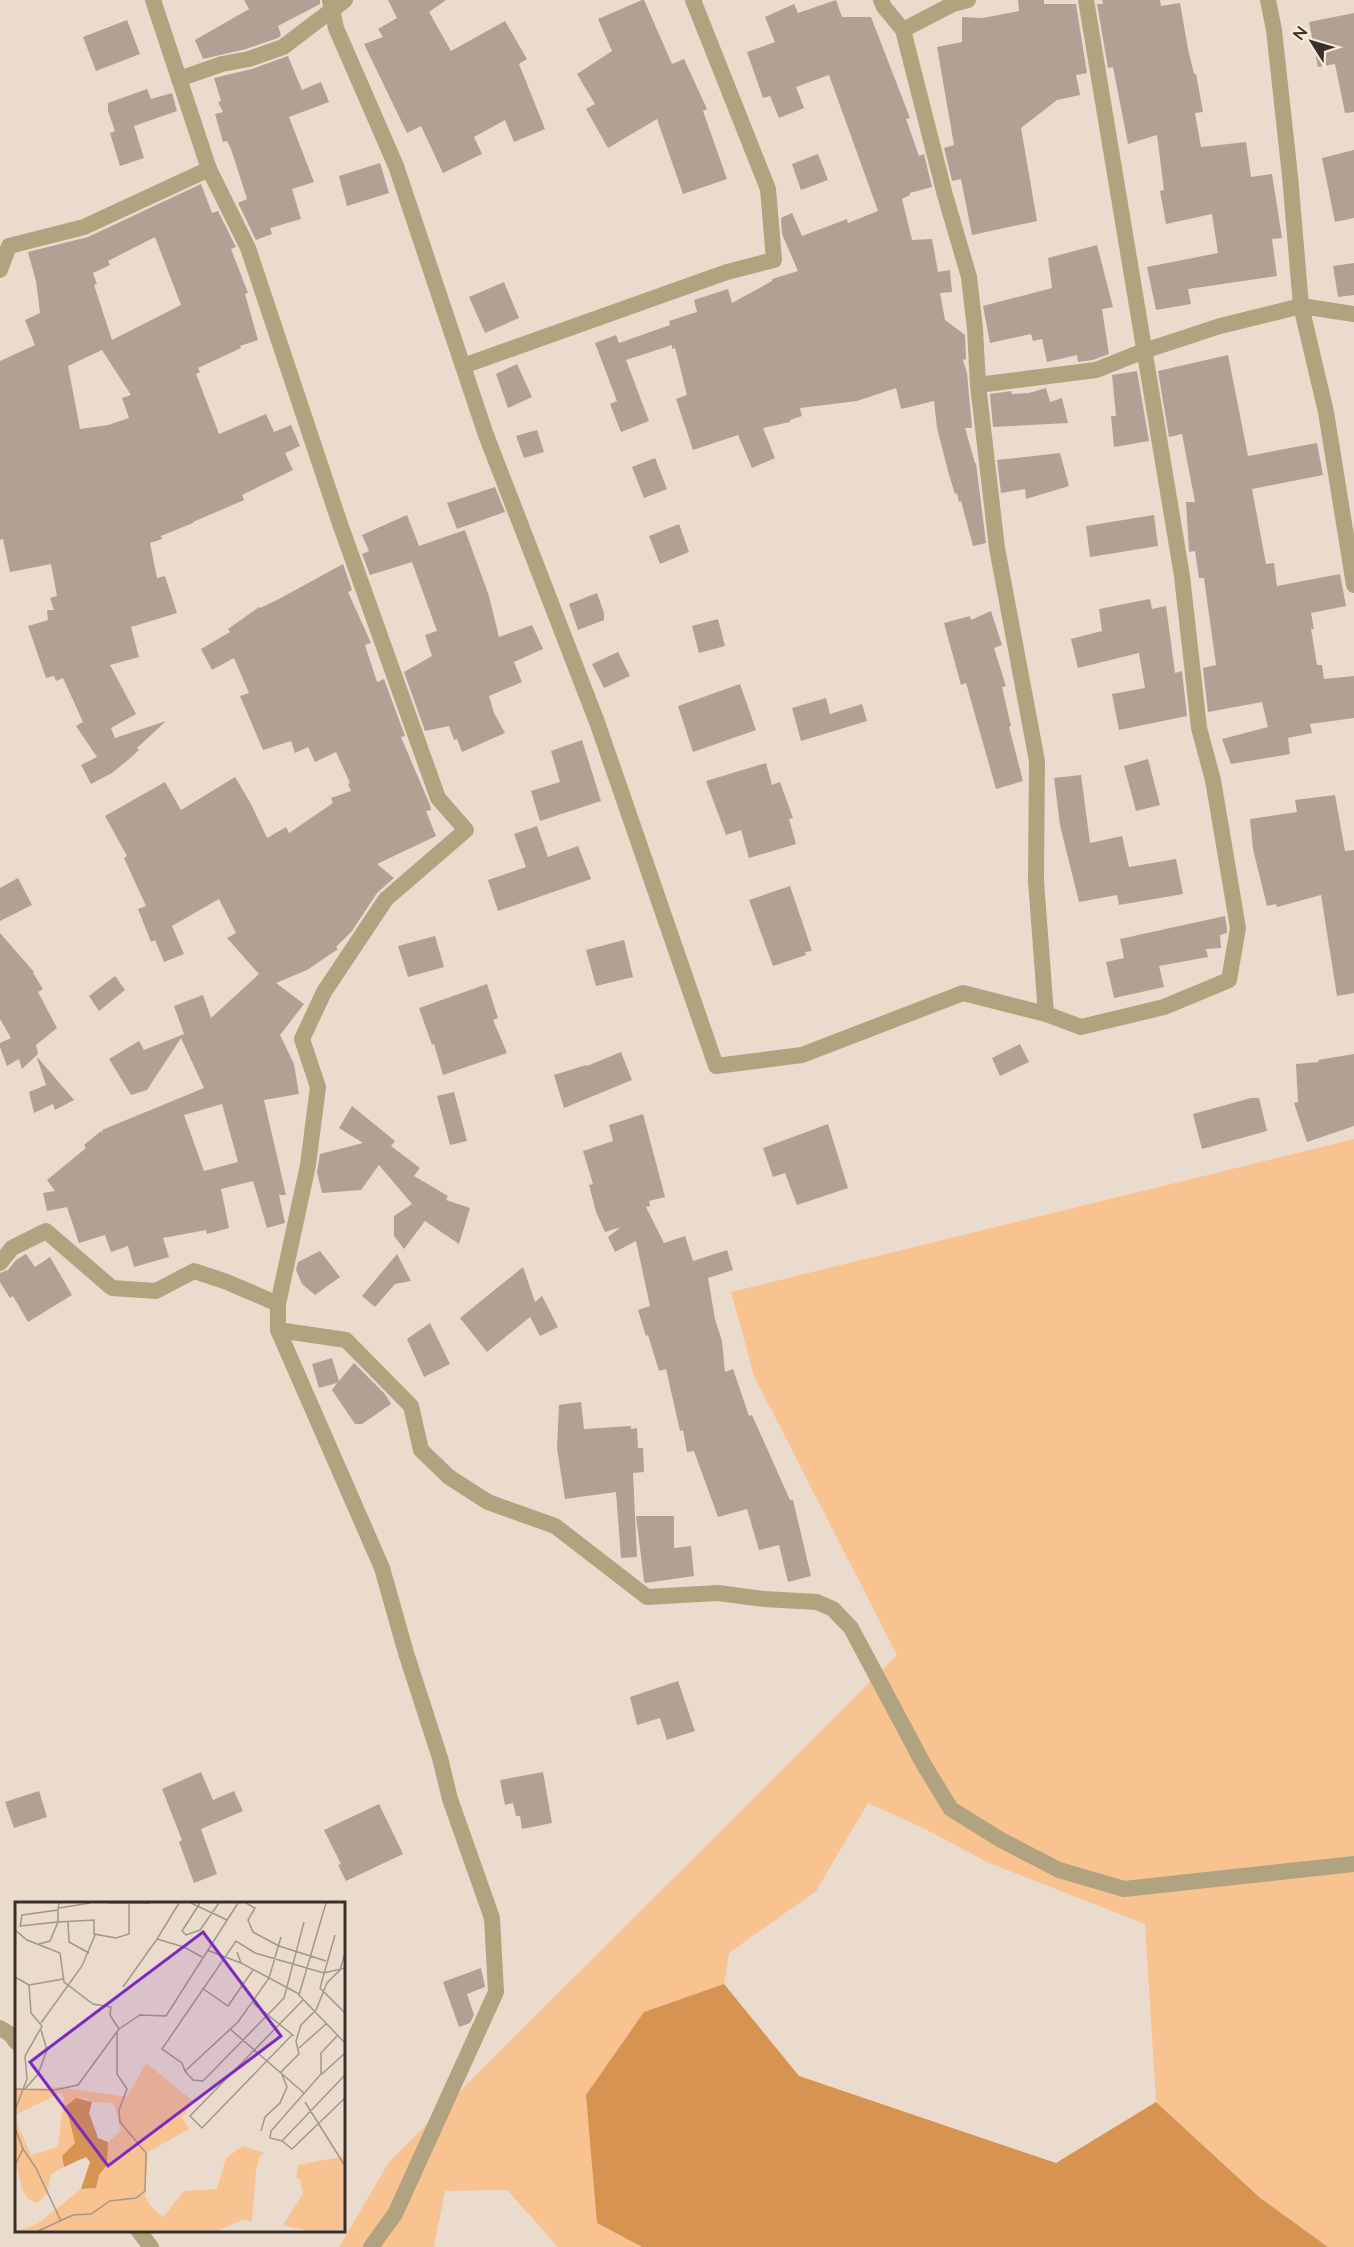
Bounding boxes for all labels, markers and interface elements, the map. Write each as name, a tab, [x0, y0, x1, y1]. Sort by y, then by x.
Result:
north arrow	[1282, 12, 1342, 72]
text: N	[1288, 22, 1311, 43]
inset map	[15, 1902, 345, 2232]

